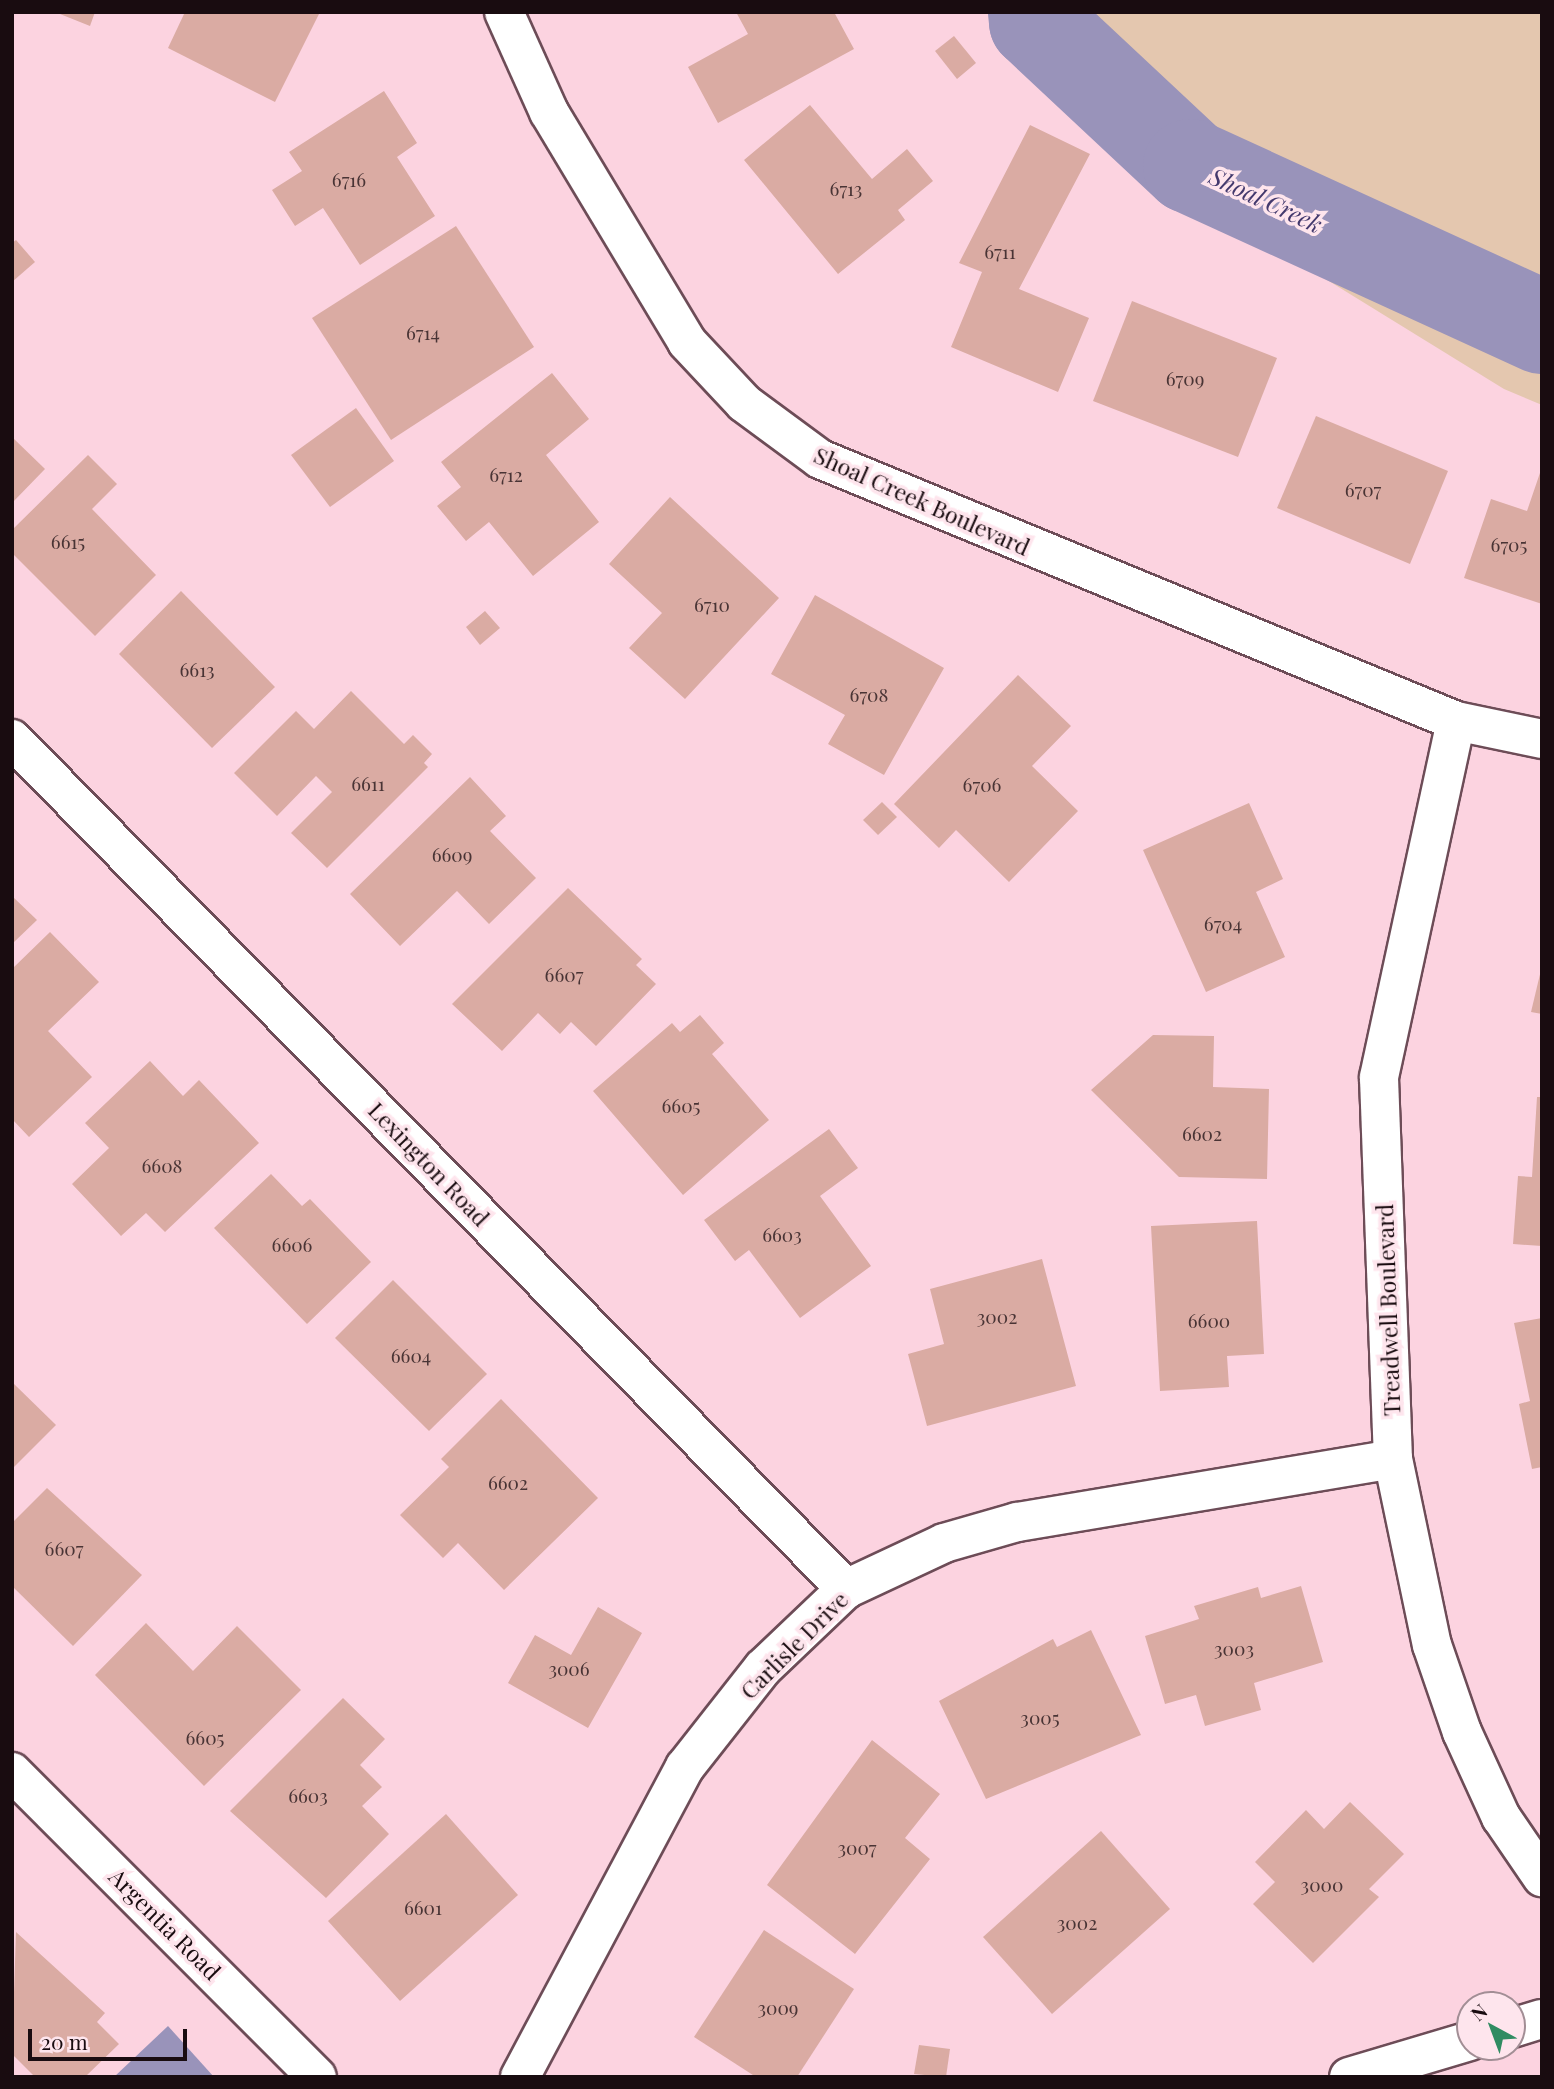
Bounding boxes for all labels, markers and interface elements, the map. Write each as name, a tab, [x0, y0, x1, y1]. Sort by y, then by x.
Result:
water label: Shoal Creek	[1205, 161, 1327, 239]
house number: 6716	[332, 169, 366, 191]
house number: 6713	[830, 178, 862, 200]
house number: 6711	[984, 241, 1016, 263]
house number: 6714	[406, 322, 440, 344]
house number: 6709	[1166, 368, 1204, 390]
street label: Shoal Creek Boulevard	[810, 441, 1034, 561]
house number: 6712	[489, 464, 523, 486]
house number: 6707	[1345, 479, 1381, 501]
house number: 6615	[51, 531, 85, 553]
house number: 6705	[1491, 534, 1527, 556]
house number: 6710	[694, 594, 730, 616]
house number: 6613	[180, 659, 214, 681]
house number: 6708	[850, 684, 888, 706]
house number: 6611	[351, 773, 385, 795]
house number: 6706	[963, 774, 1001, 796]
house number: 6609	[432, 844, 472, 866]
house number: 6704	[1204, 913, 1242, 935]
house number: 6607	[545, 964, 583, 986]
house number: 6605	[662, 1095, 700, 1117]
street label: Lexington Road	[363, 1096, 495, 1232]
house number: 6602	[1182, 1123, 1222, 1145]
house number: 6608	[142, 1155, 182, 1177]
street label: Treadwell Boulevard	[1371, 1203, 1405, 1417]
house number: 6603	[762, 1224, 802, 1246]
house number: 6606	[272, 1234, 312, 1256]
house number: 3002	[977, 1306, 1017, 1328]
house number: 6600	[1188, 1310, 1230, 1332]
house number: 6604	[391, 1345, 431, 1367]
house number: 6602	[488, 1472, 528, 1494]
house number: 6607	[45, 1538, 83, 1560]
street label: Carlisle Drive	[735, 1586, 853, 1704]
house number: 3003	[1214, 1638, 1254, 1660]
house number: 3006	[548, 1658, 590, 1680]
house number: 3005	[1020, 1707, 1060, 1729]
house number: 6605	[186, 1727, 224, 1749]
house number: 6603	[288, 1785, 328, 1807]
house number: 3007	[837, 1837, 877, 1859]
street label: Argentia Road	[103, 1862, 227, 1986]
house number: 3000	[1301, 1874, 1343, 1896]
house number: 6601	[404, 1897, 442, 1919]
house number: 3002	[1057, 1912, 1097, 1934]
north arrow	[1456, 1991, 1526, 2061]
house number: 3009	[757, 1997, 799, 2019]
text: N	[1465, 1997, 1492, 2026]
scale bar	[32, 2016, 191, 2060]
text: 20 m	[41, 2027, 88, 2055]

